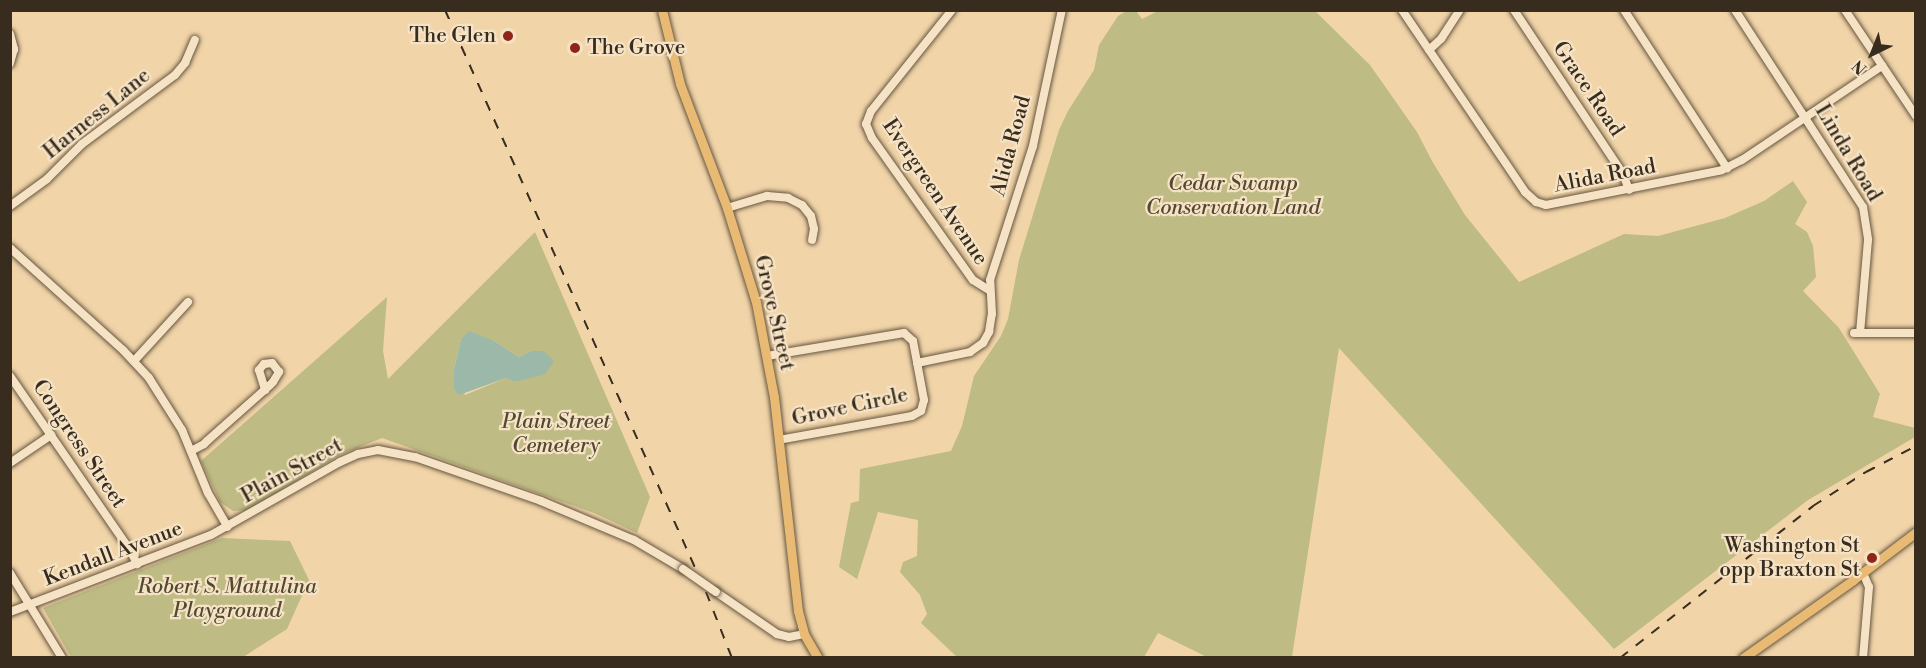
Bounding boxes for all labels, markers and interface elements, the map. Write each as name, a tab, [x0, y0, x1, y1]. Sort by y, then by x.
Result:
place label: The Glen	[409, 23, 496, 49]
north arrow	[1842, 24, 1902, 84]
marker: The Glen	[501, 29, 515, 43]
place label: The Grove	[587, 35, 685, 61]
street label: Grace Road	[1547, 37, 1629, 141]
marker: The Grove	[568, 41, 582, 55]
text: N	[1848, 56, 1871, 79]
street label: Harness Lane	[38, 63, 156, 165]
street label: Alida Road	[985, 93, 1037, 199]
street label: Linda Road	[1809, 100, 1887, 206]
street label: Evergreen Avenue	[877, 114, 993, 270]
street label: Alida Road	[1552, 154, 1658, 198]
park label: Cedar Swamp Conservation Land	[1146, 171, 1320, 221]
street label: Grove Street	[748, 253, 800, 373]
street label: Congress Street	[27, 375, 131, 513]
street label: Grove Circle	[790, 382, 910, 432]
park label: Plain Street Cemetery	[502, 409, 610, 459]
street label: Plain Street	[237, 433, 347, 509]
street label: Kendall Avenue	[40, 516, 186, 592]
place label: Washington St opp Braxton St	[1719, 533, 1860, 583]
marker: Washington St opp Braxton St	[1865, 551, 1879, 565]
park label: Robert S. Mattulina Playground	[137, 574, 317, 624]

